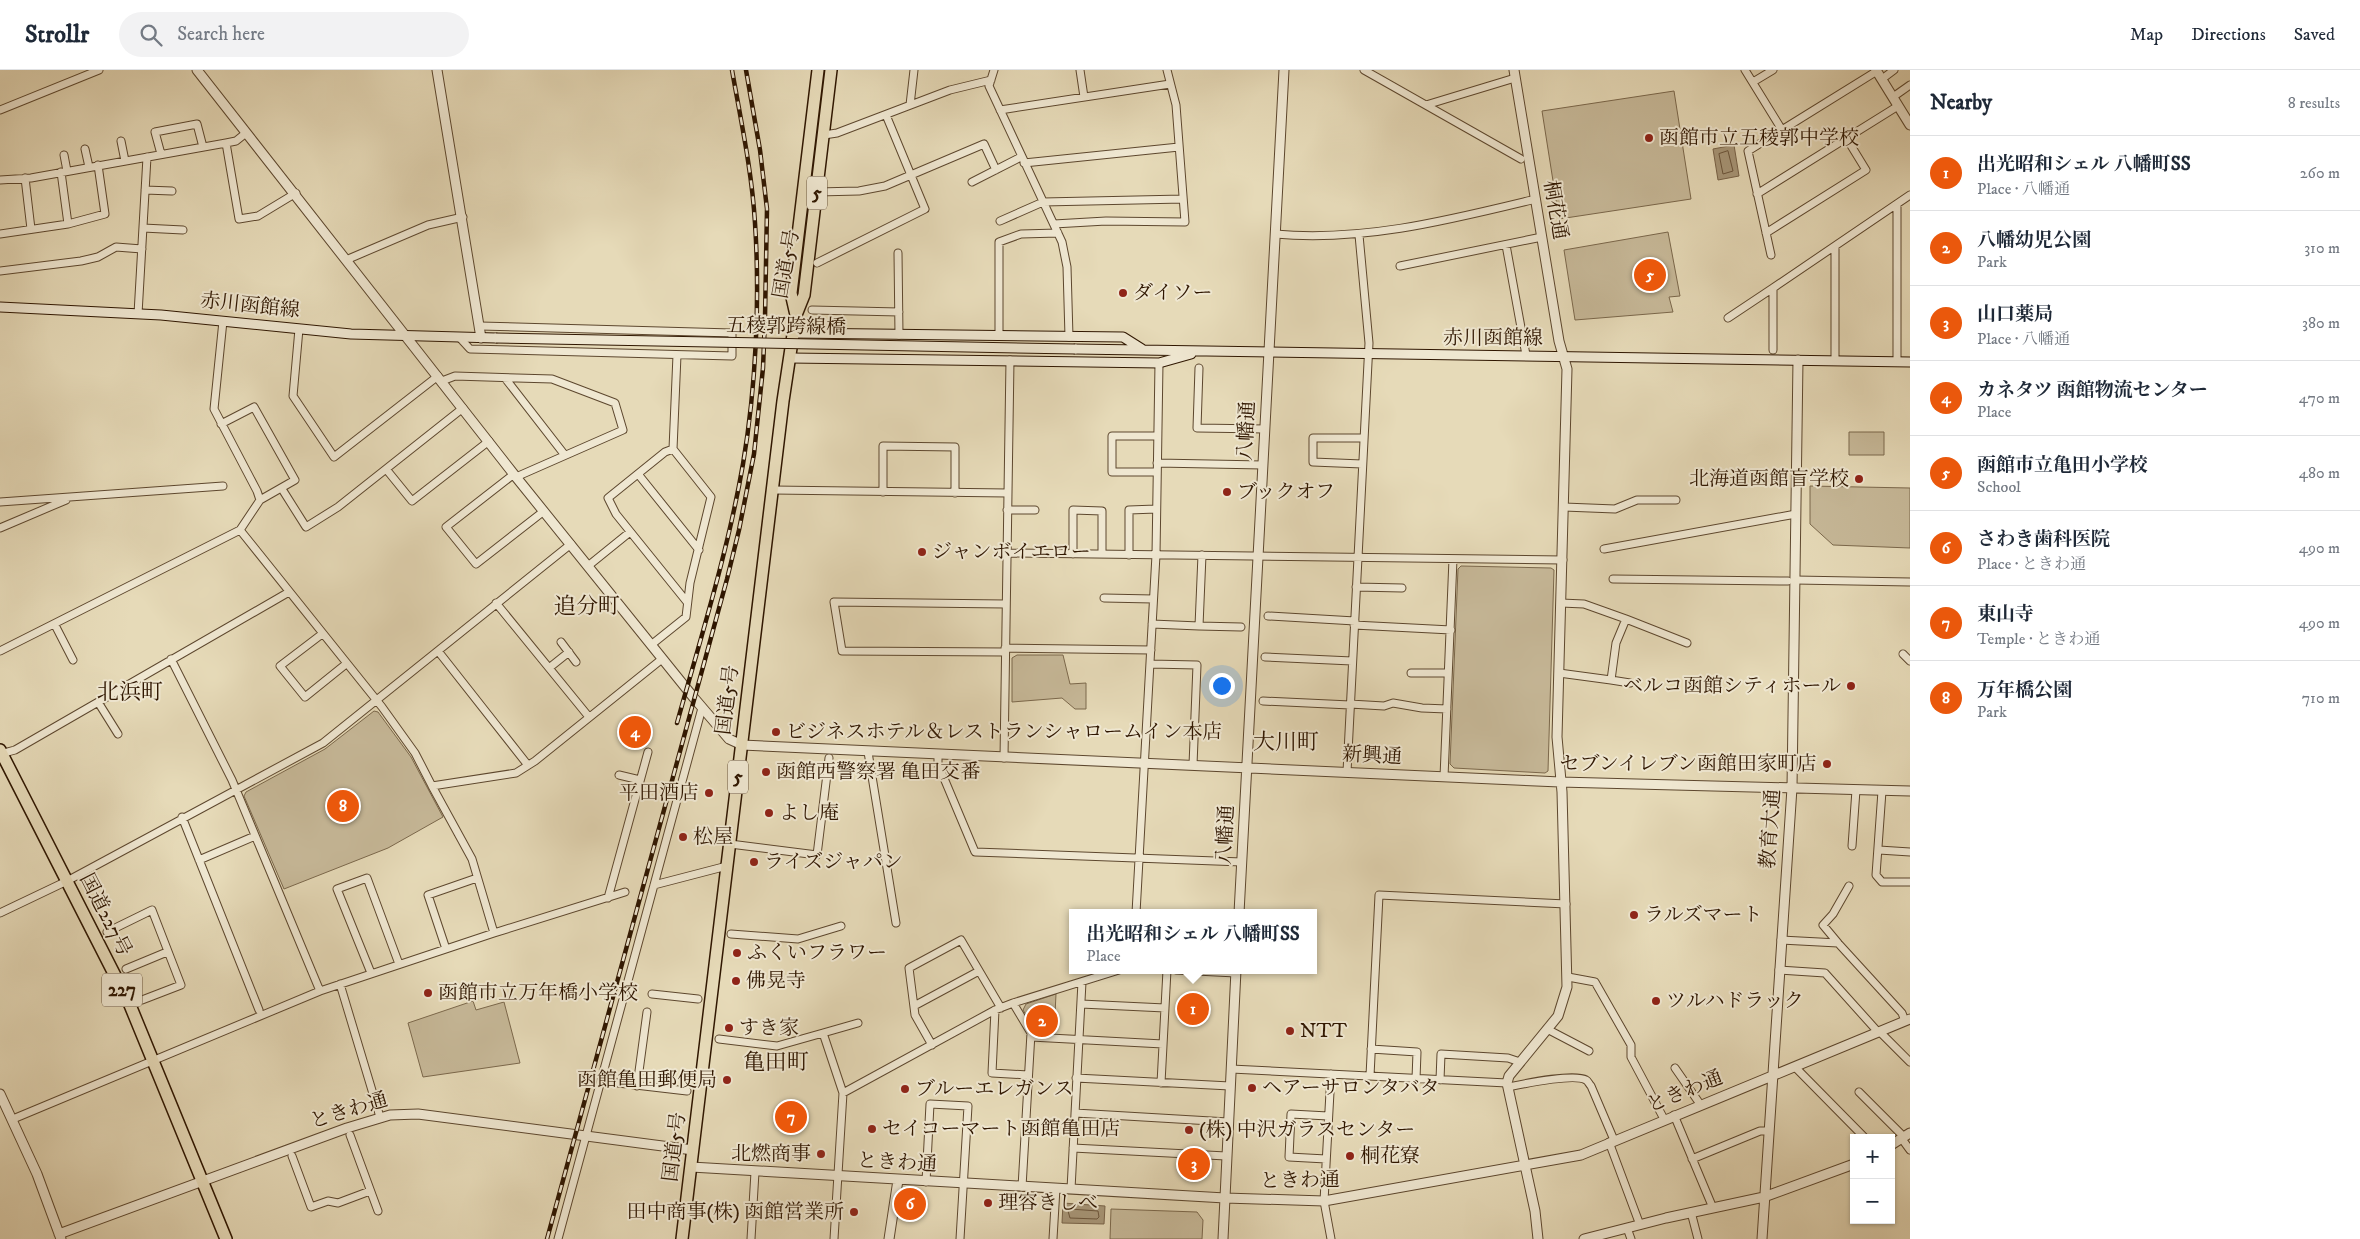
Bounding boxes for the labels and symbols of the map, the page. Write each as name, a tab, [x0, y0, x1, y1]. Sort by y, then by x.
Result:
place label: 函館市立五稜郭中学校	[1659, 126, 1859, 151]
marker: 函館市立五稜郭中学校	[1643, 132, 1655, 144]
road number: 5	[807, 176, 827, 210]
street label: 桐花通	[1537, 178, 1573, 242]
street label: 国道5号	[769, 227, 805, 301]
pin: 5	[1634, 256, 1666, 294]
place label: ダイソー	[1133, 281, 1213, 306]
marker: ダイソー	[1117, 287, 1129, 299]
street label: 赤川函館線	[199, 288, 301, 324]
street label: 五稜郭跨線橋	[726, 313, 846, 341]
street label: 赤川函館線	[1443, 326, 1543, 351]
street label: 八幡通	[1233, 400, 1261, 462]
place label: 北海道函館盲学校	[1689, 467, 1849, 492]
marker: 北海道函館盲学校	[1853, 473, 1865, 485]
place label: ブックオフ	[1237, 480, 1335, 505]
marker: ブックオフ	[1221, 486, 1233, 498]
place label: ジャンボイエロー	[932, 540, 1091, 565]
marker: ジャンボイエロー	[916, 546, 928, 558]
district label: 追分町	[554, 593, 620, 620]
street label: 国道5号	[711, 664, 745, 736]
your location	[1209, 673, 1235, 699]
place label: ベルコ函館シティホール	[1623, 674, 1841, 699]
district label: 北浜町	[97, 679, 163, 706]
marker: ベルコ函館シティホール	[1845, 680, 1857, 692]
pin: 4	[619, 713, 651, 751]
place label: ビジネスホテル＆レストランシャロームイン本店	[786, 720, 1223, 745]
marker: ビジネスホテル＆レストランシャロームイン本店	[770, 726, 782, 738]
district label: 大川町	[1253, 729, 1319, 756]
street label: 新興通	[1341, 742, 1403, 770]
place label: セブンイレブン函館田家町店	[1560, 752, 1817, 777]
marker: セブンイレブン函館田家町店	[1821, 758, 1833, 770]
road number: 5	[728, 760, 748, 794]
place label: 函館西警察署 亀田交番	[776, 760, 980, 785]
marker: 函館西警察署 亀田交番	[760, 766, 772, 778]
place label: 平田酒店	[619, 781, 699, 806]
pin: 8	[327, 787, 359, 825]
marker: 平田酒店	[703, 787, 715, 799]
street label: 教育大通	[1756, 788, 1786, 870]
place label: よし庵	[779, 801, 839, 826]
street label: 八幡通	[1212, 804, 1240, 866]
marker: よし庵	[763, 807, 775, 819]
place label: 松屋	[693, 825, 733, 850]
marker: 松屋	[677, 831, 689, 843]
place label: ライズジャパン	[764, 850, 903, 875]
marker: ライズジャパン	[748, 856, 760, 868]
street label: 国道227号	[73, 869, 137, 961]
place label: ラルズマート	[1644, 903, 1762, 928]
marker: ラルズマート	[1628, 909, 1640, 921]
place label: ふくいフラワー	[747, 941, 887, 966]
marker: ふくいフラワー	[731, 947, 743, 959]
place label: 佛晃寺	[746, 969, 806, 994]
road number: 227	[102, 974, 142, 1006]
marker: 佛晃寺	[730, 975, 742, 987]
place label: 函館市立万年橋小学校	[438, 981, 638, 1006]
marker: 函館市立万年橋小学校	[422, 987, 434, 999]
place label: ツルハドラック	[1666, 989, 1804, 1014]
pin: 1	[1177, 990, 1209, 1028]
marker: ツルハドラック	[1650, 995, 1662, 1007]
pin: 2	[1026, 1002, 1058, 1040]
place label: すき家	[739, 1016, 799, 1041]
place label: NTT	[1300, 1019, 1347, 1044]
marker: すき家	[723, 1022, 735, 1034]
marker: NTT	[1284, 1025, 1296, 1037]
district label: 亀田町	[743, 1049, 809, 1076]
street label: ときわ通	[1643, 1065, 1727, 1119]
place label: 函館亀田郵便局	[577, 1068, 717, 1093]
marker: 函館亀田郵便局	[721, 1074, 733, 1086]
place label: ヘアーサロンタバタ	[1262, 1076, 1440, 1101]
place label: ブルーエレガンス	[915, 1077, 1074, 1102]
marker: ヘアーサロンタバタ	[1246, 1082, 1258, 1094]
marker: ブルーエレガンス	[899, 1083, 911, 1095]
street label: ときわ通	[307, 1087, 391, 1135]
pin: 7	[775, 1098, 807, 1136]
street label: 国道5号	[658, 1111, 692, 1183]
place label: セイコーマート函館亀田店	[882, 1117, 1121, 1142]
place label: (株) 中沢ガラスセンター	[1199, 1118, 1415, 1143]
marker: セイコーマート函館亀田店	[866, 1123, 878, 1135]
marker: (株) 中沢ガラスセンター	[1183, 1124, 1195, 1136]
place label: 北燃商事	[731, 1142, 811, 1167]
place label: 桐花寮	[1360, 1144, 1420, 1169]
pin: 3	[1178, 1145, 1210, 1183]
marker: 北燃商事	[815, 1148, 827, 1160]
street label: ときわ通	[856, 1148, 938, 1178]
marker: 桐花寮	[1344, 1150, 1356, 1162]
street label: ときわ通	[1260, 1168, 1340, 1194]
pin: 6	[894, 1185, 926, 1223]
place label: 理容きしべ	[998, 1191, 1098, 1216]
marker: 理容きしべ	[982, 1197, 994, 1209]
place label: 田中商事(株) 函館営業所	[626, 1200, 844, 1225]
marker: 田中商事(株) 函館営業所	[848, 1206, 860, 1218]

